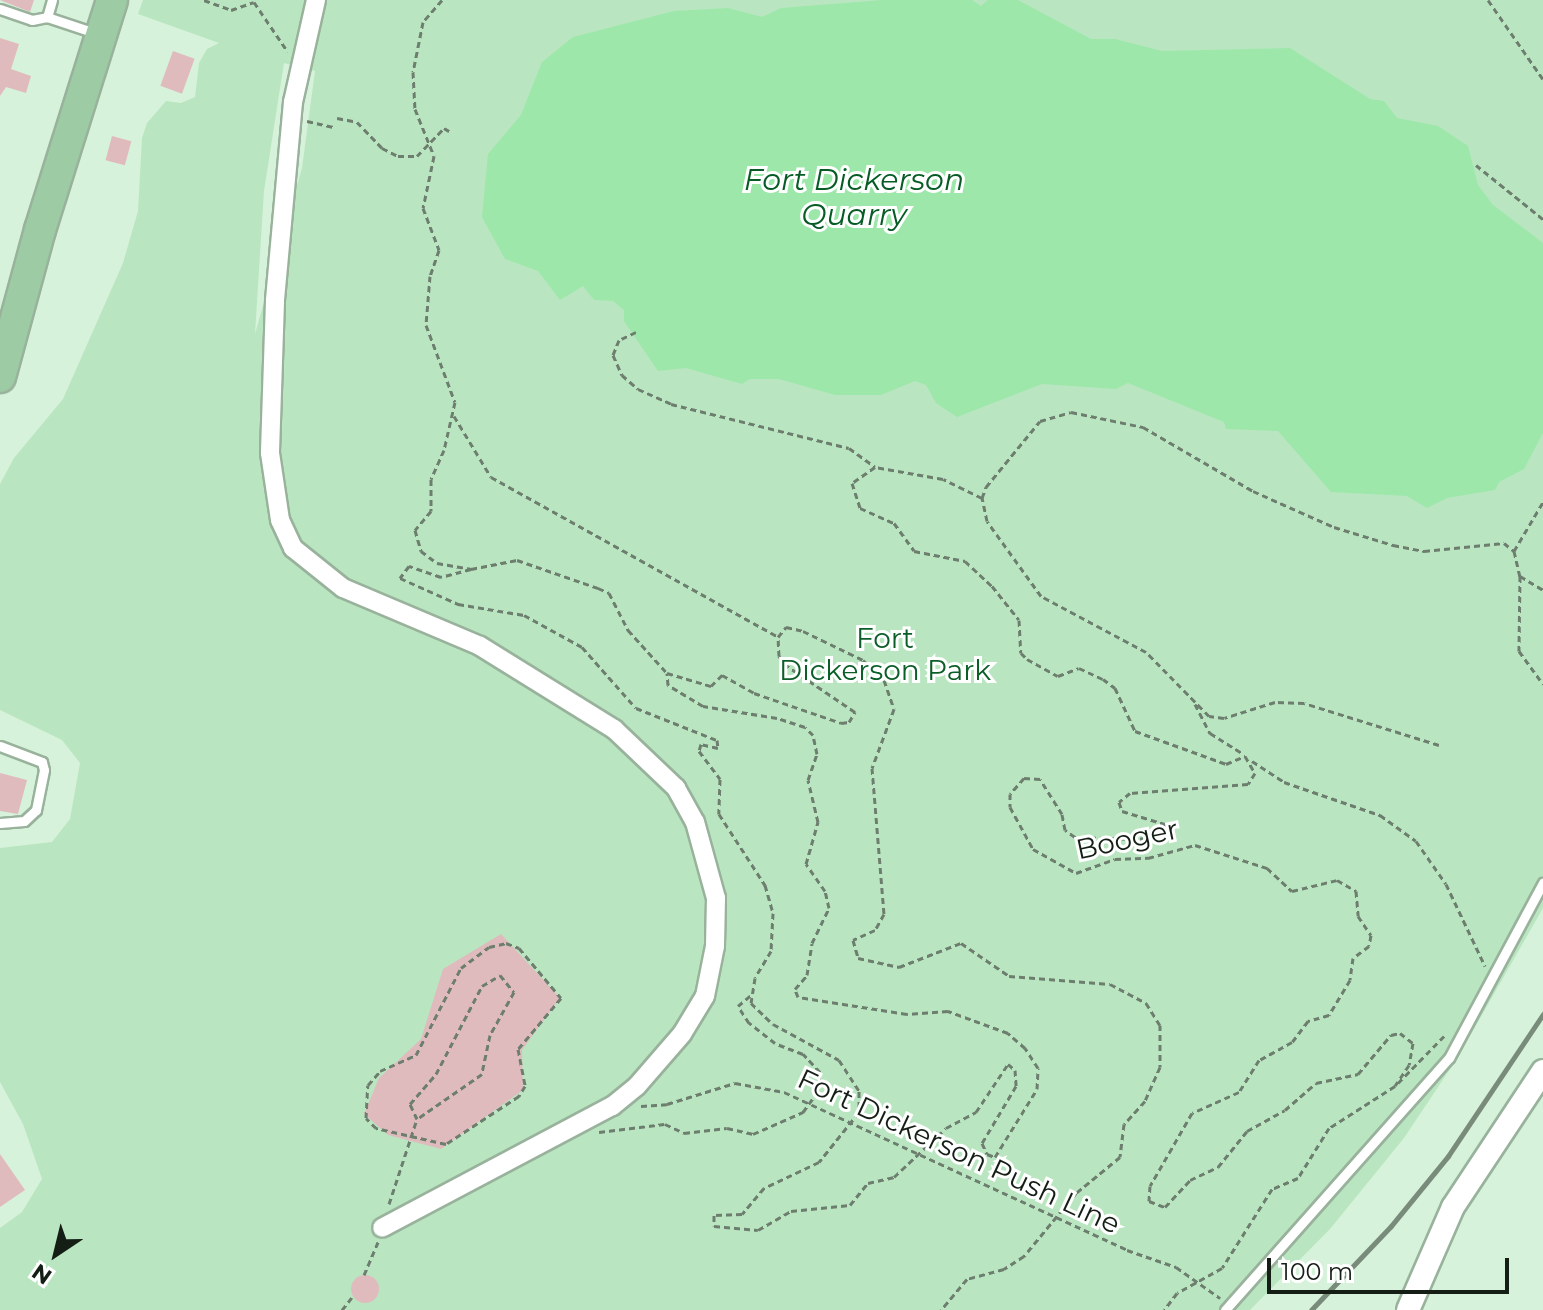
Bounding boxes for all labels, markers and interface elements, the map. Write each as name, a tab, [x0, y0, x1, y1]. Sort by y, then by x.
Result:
water label: Fort Dickerson Quarry	[744, 162, 964, 232]
park label: Fort Dickerson Park	[779, 621, 991, 687]
street label: Booger	[1073, 812, 1181, 866]
street label: Fort Dickerson Push Line	[792, 1061, 1126, 1241]
north arrow	[16, 1214, 96, 1294]
scale bar	[1271, 1242, 1513, 1292]
text: 100 m	[1281, 1257, 1353, 1286]
text: N	[27, 1258, 57, 1290]

